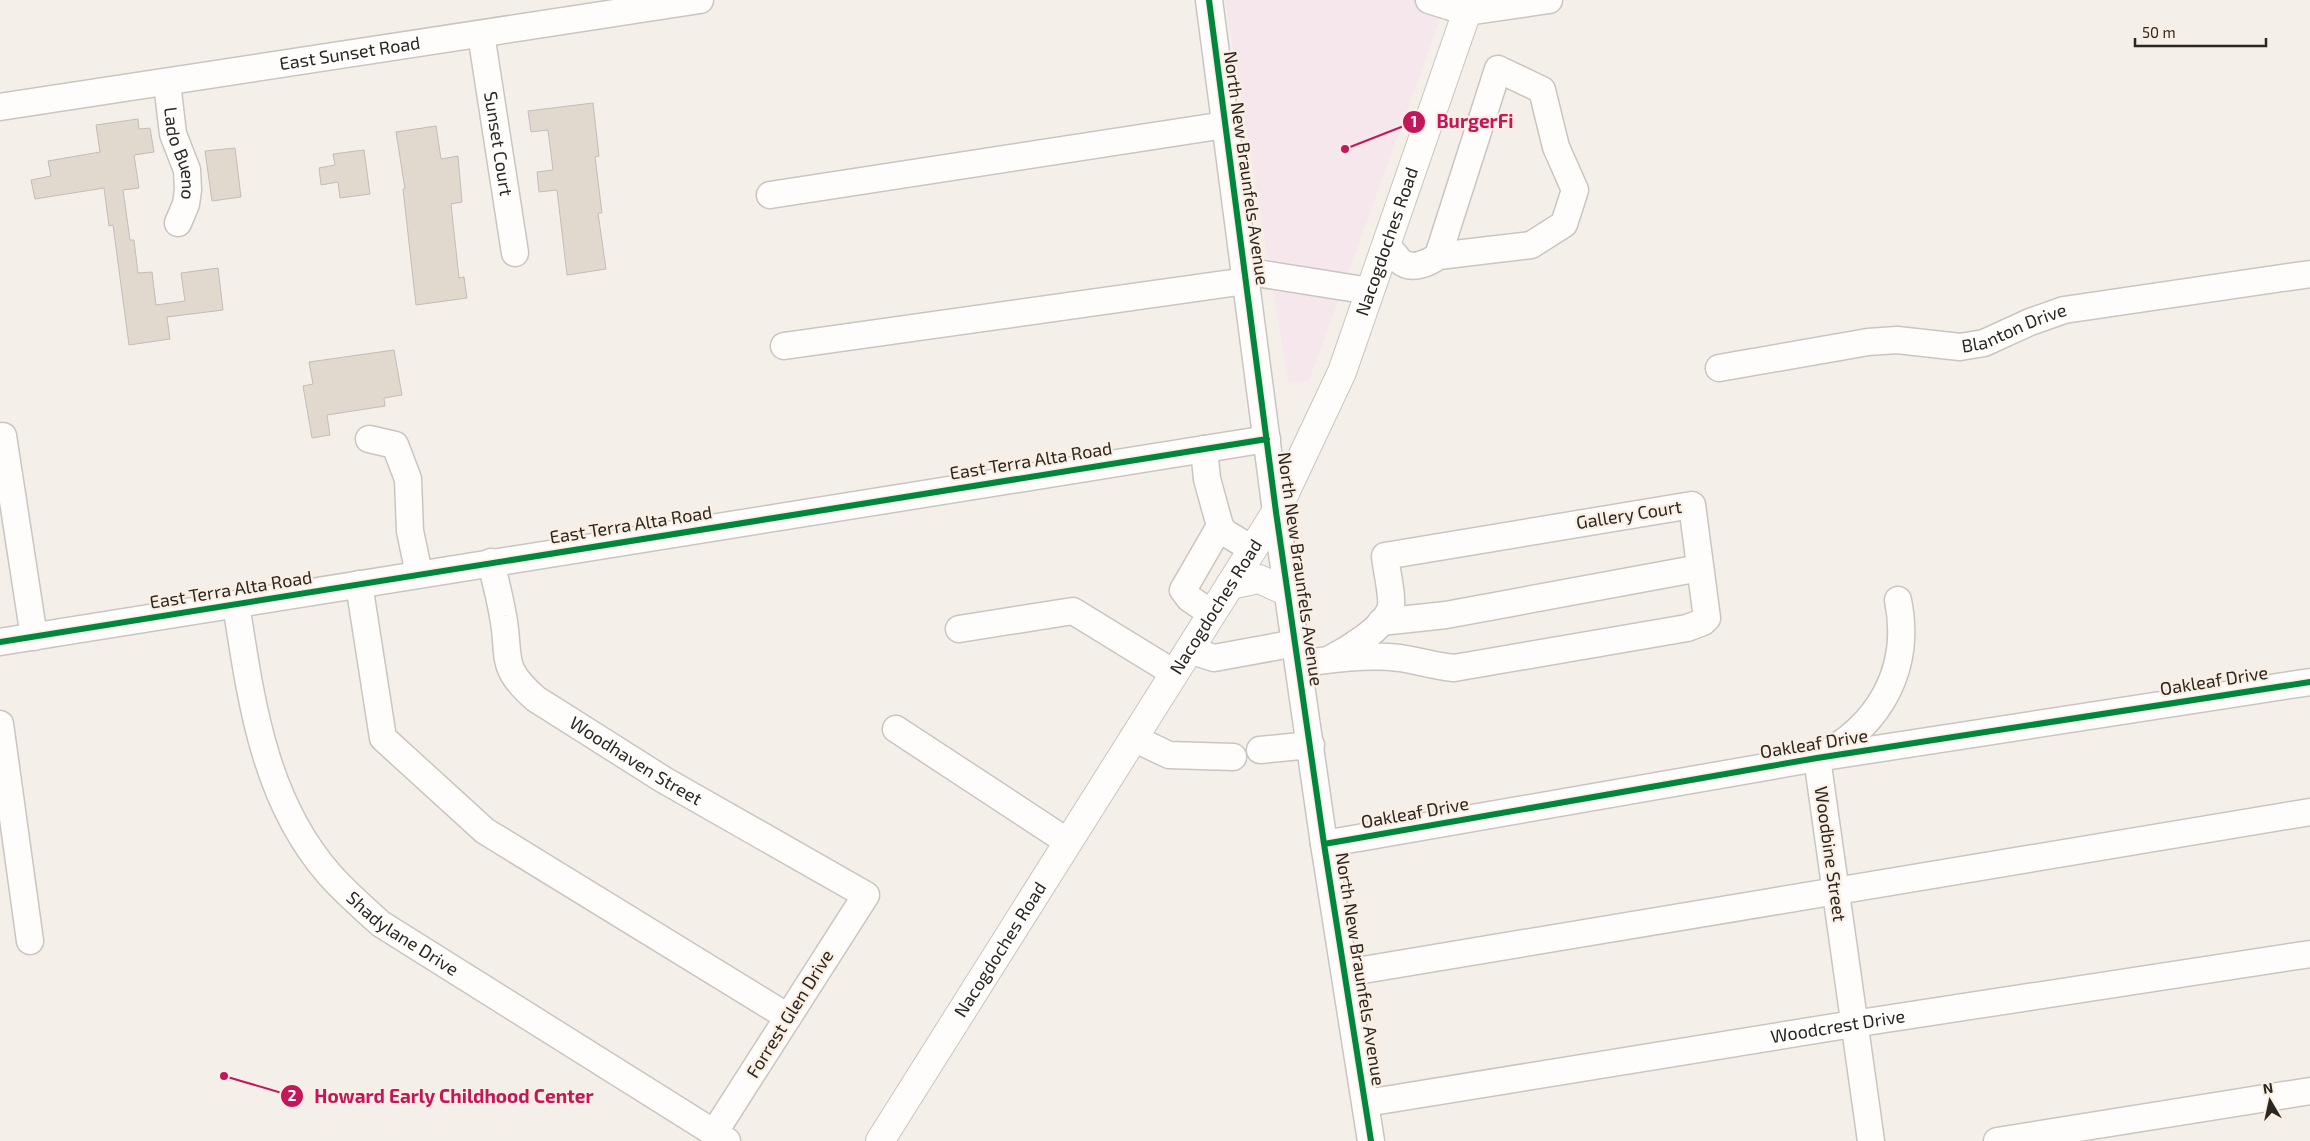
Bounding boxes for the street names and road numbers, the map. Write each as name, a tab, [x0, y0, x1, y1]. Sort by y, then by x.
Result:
street label: East Sunset Road	[278, 31, 422, 74]
street label: North New Braunfels Avenue	[1220, 49, 1274, 286]
street label: Sunset Court	[480, 90, 518, 197]
street label: Lado Bueno	[160, 106, 200, 201]
street label: Nacogdoches Road	[1350, 164, 1422, 318]
street label: Blanton Drive	[1960, 298, 2069, 357]
street label: East Terra Alta Road	[948, 436, 1114, 484]
street label: North New Braunfels Avenue	[1274, 450, 1328, 687]
street label: Gallery Court	[1574, 495, 1683, 533]
street label: East Terra Alta Road	[548, 500, 714, 548]
street label: Nacogdoches Road	[1165, 535, 1266, 678]
street label: East Terra Alta Road	[148, 565, 314, 613]
street label: Oakleaf Drive	[2158, 661, 2270, 699]
street label: Woodhaven Street	[566, 711, 706, 809]
street label: Oakleaf Drive	[1758, 724, 1870, 762]
street label: Woodbine Street	[1811, 785, 1851, 923]
street label: Oakleaf Drive	[1359, 792, 1471, 832]
street label: North New Braunfels Avenue	[1332, 851, 1390, 1087]
street label: Nacogdoches Road	[949, 877, 1050, 1021]
street label: Shadylane Drive	[342, 886, 463, 980]
street label: Forrest Glen Drive	[741, 945, 837, 1082]
street label: Woodcrest Drive	[1769, 1004, 1906, 1047]

